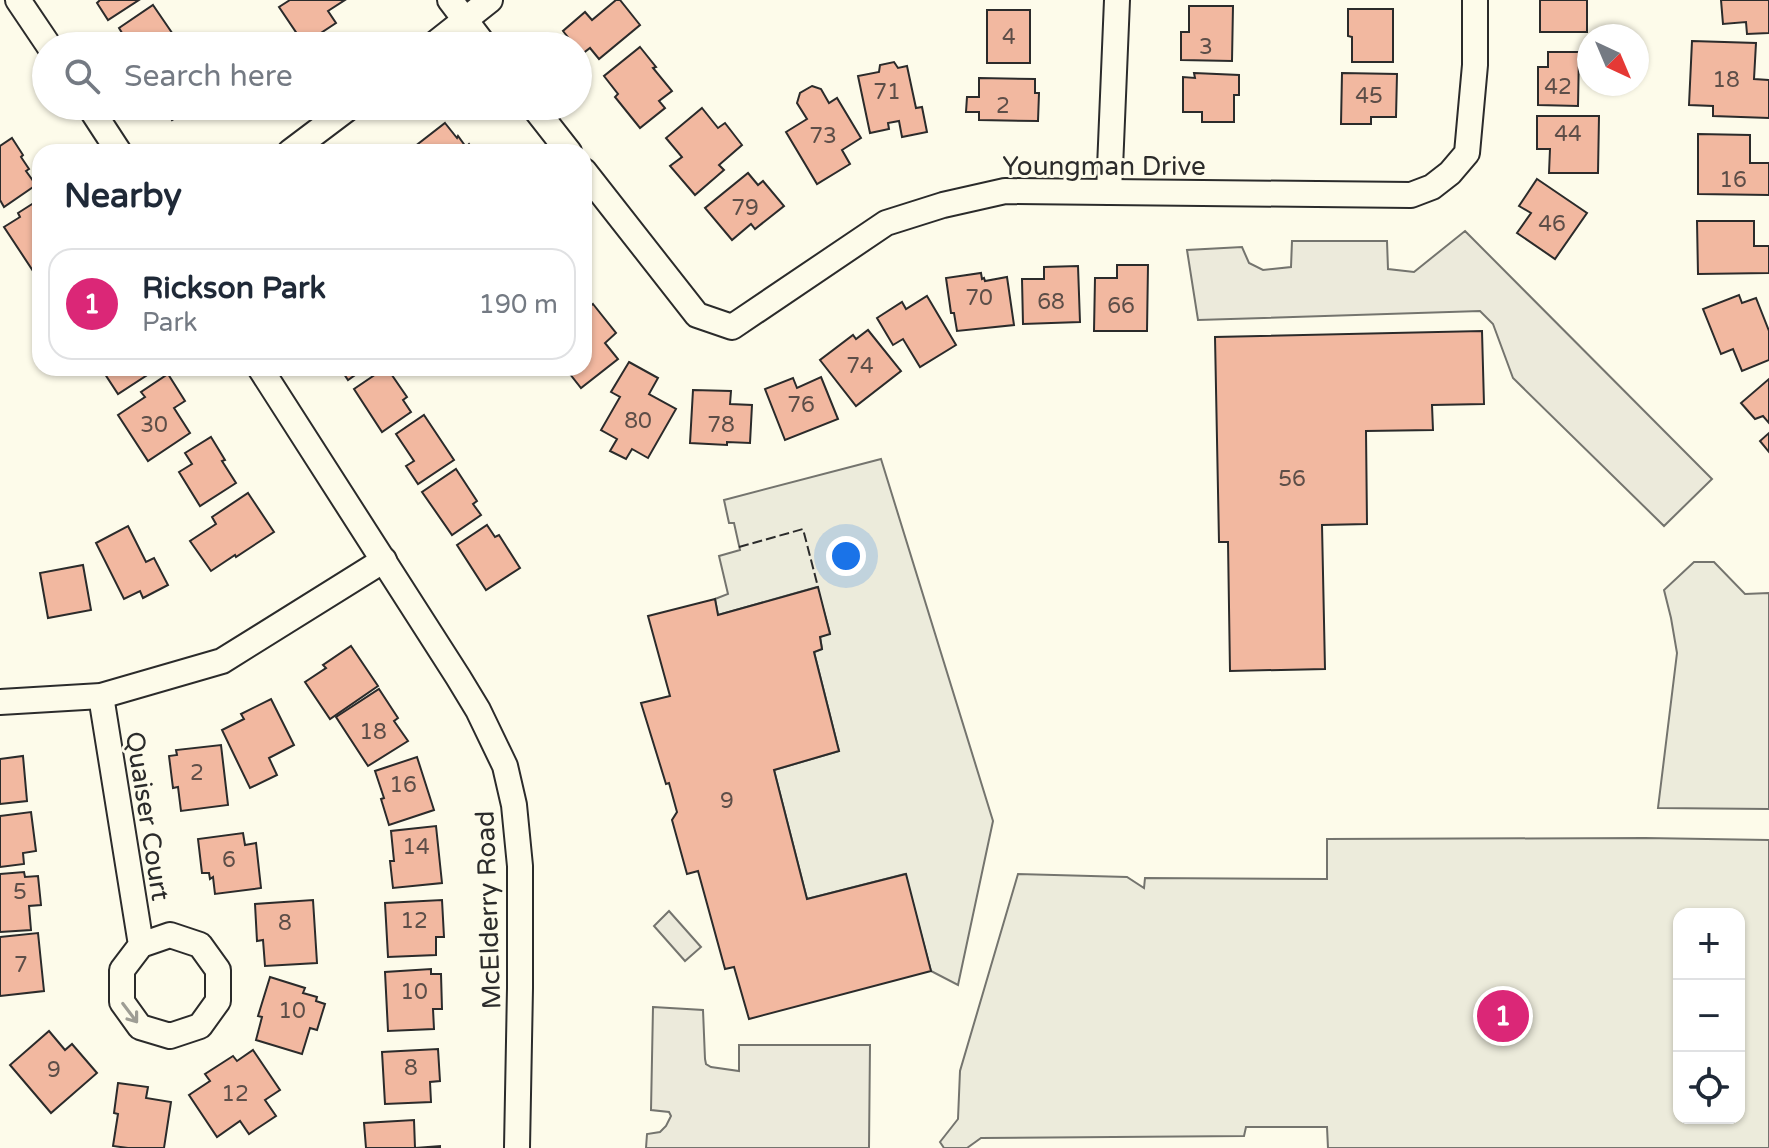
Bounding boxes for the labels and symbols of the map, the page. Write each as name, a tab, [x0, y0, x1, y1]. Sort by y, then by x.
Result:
house number: 4	[1002, 24, 1016, 50]
north arrow	[1577, 24, 1649, 96]
house number: 3	[1199, 34, 1213, 60]
house number: 18	[1712, 67, 1740, 93]
house number: 42	[1544, 74, 1572, 100]
house number: 71	[873, 79, 901, 105]
house number: 45	[1355, 83, 1383, 109]
house number: 2	[996, 93, 1010, 119]
house number: 44	[1554, 121, 1582, 147]
house number: 73	[809, 123, 837, 149]
street label: Youngman Drive	[1002, 151, 1206, 182]
house number: 16	[1719, 167, 1747, 193]
house number: 79	[731, 195, 759, 221]
house number: 46	[1538, 211, 1566, 237]
house number: 70	[965, 285, 993, 311]
house number: 68	[1037, 289, 1065, 315]
house number: 66	[1107, 293, 1135, 319]
house number: 74	[846, 353, 874, 379]
house number: 76	[787, 392, 815, 418]
house number: 80	[624, 408, 652, 434]
house number: 30	[140, 412, 168, 438]
house number: 78	[707, 412, 735, 438]
house number: 56	[1278, 466, 1306, 492]
your location	[826, 536, 866, 576]
house number: 18	[359, 719, 387, 745]
street label: Quaiser Court	[119, 729, 176, 903]
house number: 2	[190, 760, 204, 786]
house number: 16	[389, 772, 417, 798]
house number: 9	[720, 788, 734, 814]
street label: McElderry Road	[470, 810, 507, 1010]
house number: 14	[402, 834, 430, 860]
house number: 6	[222, 847, 236, 873]
house number: 5	[13, 879, 27, 905]
house number: 12	[400, 908, 428, 934]
house number: 8	[278, 910, 292, 936]
house number: 7	[14, 952, 28, 978]
house number: 10	[400, 979, 428, 1005]
pin: 1	[1477, 986, 1529, 1046]
house number: 10	[278, 998, 306, 1024]
one-way arrow	[122, 1002, 139, 1024]
house number: 8	[404, 1055, 418, 1081]
house number: 9	[47, 1057, 61, 1083]
house number: 12	[221, 1081, 249, 1107]

